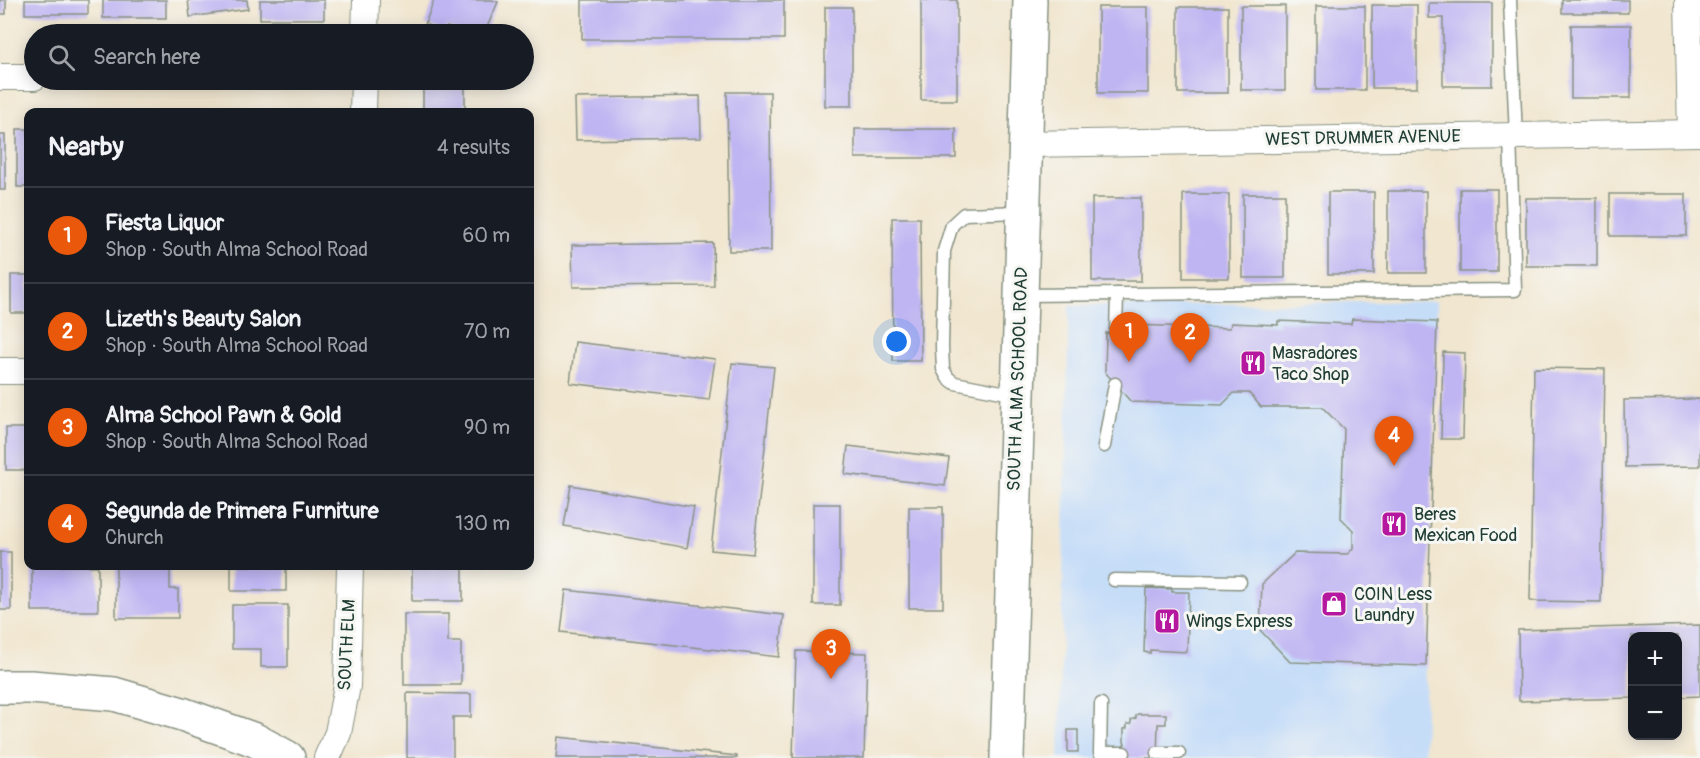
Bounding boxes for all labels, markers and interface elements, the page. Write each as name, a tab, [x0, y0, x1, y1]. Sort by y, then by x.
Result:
search box	[24, 24, 534, 90]
icon: search	[45, 41, 78, 74]
text: Search here	[93, 43, 200, 71]
street label: WEST DRUMMER AVENUE	[1265, 125, 1461, 151]
text: Nearby	[48, 131, 124, 163]
text: 4 results	[437, 135, 510, 160]
text: Fiesta Liquor	[105, 209, 224, 237]
text: 1	[64, 223, 71, 248]
text: 60 m	[463, 223, 510, 248]
text: Shop · South Alma School Road	[105, 237, 368, 262]
street label: SOUTH ALMA SCHOOL ROAD	[1003, 267, 1033, 491]
text: Lizeth's Beauty Salon	[105, 305, 301, 333]
pin: 1	[1110, 312, 1148, 362]
pin: 2	[1170, 314, 1210, 363]
text: 2	[62, 319, 73, 344]
text: 70 m	[464, 319, 510, 344]
your location	[882, 327, 911, 356]
text: Shop · South Alma School Road	[105, 333, 368, 358]
place label: Masradores Taco Shop	[1272, 342, 1357, 386]
restaurant icon: Masradores Taco Shop	[1238, 348, 1268, 378]
text: Alma School Pawn & Gold	[105, 401, 342, 429]
text: 3	[62, 415, 73, 440]
text: 90 m	[464, 415, 510, 440]
pin: 4	[1374, 416, 1414, 466]
text: Shop · South Alma School Road	[105, 429, 368, 454]
text: Segunda de Primera Furniture	[105, 497, 379, 525]
place label: Beres Mexican Food	[1414, 503, 1517, 547]
restaurant icon: Beres Mexican Food	[1379, 509, 1409, 539]
text: 4	[62, 511, 73, 536]
text: 130 m	[455, 511, 510, 536]
text: Church	[105, 525, 163, 550]
place label: COIN Less Laundry	[1354, 583, 1432, 627]
shop icon: COIN Less Laundry	[1319, 589, 1349, 619]
street label: SOUTH ELM	[333, 599, 361, 691]
restaurant icon: Wings Express	[1152, 606, 1182, 636]
place label: Wings Express	[1186, 610, 1293, 633]
pin: 3	[812, 630, 850, 679]
map controls	[1628, 632, 1682, 740]
button: +	[1628, 632, 1682, 686]
button: −	[1628, 686, 1682, 740]

